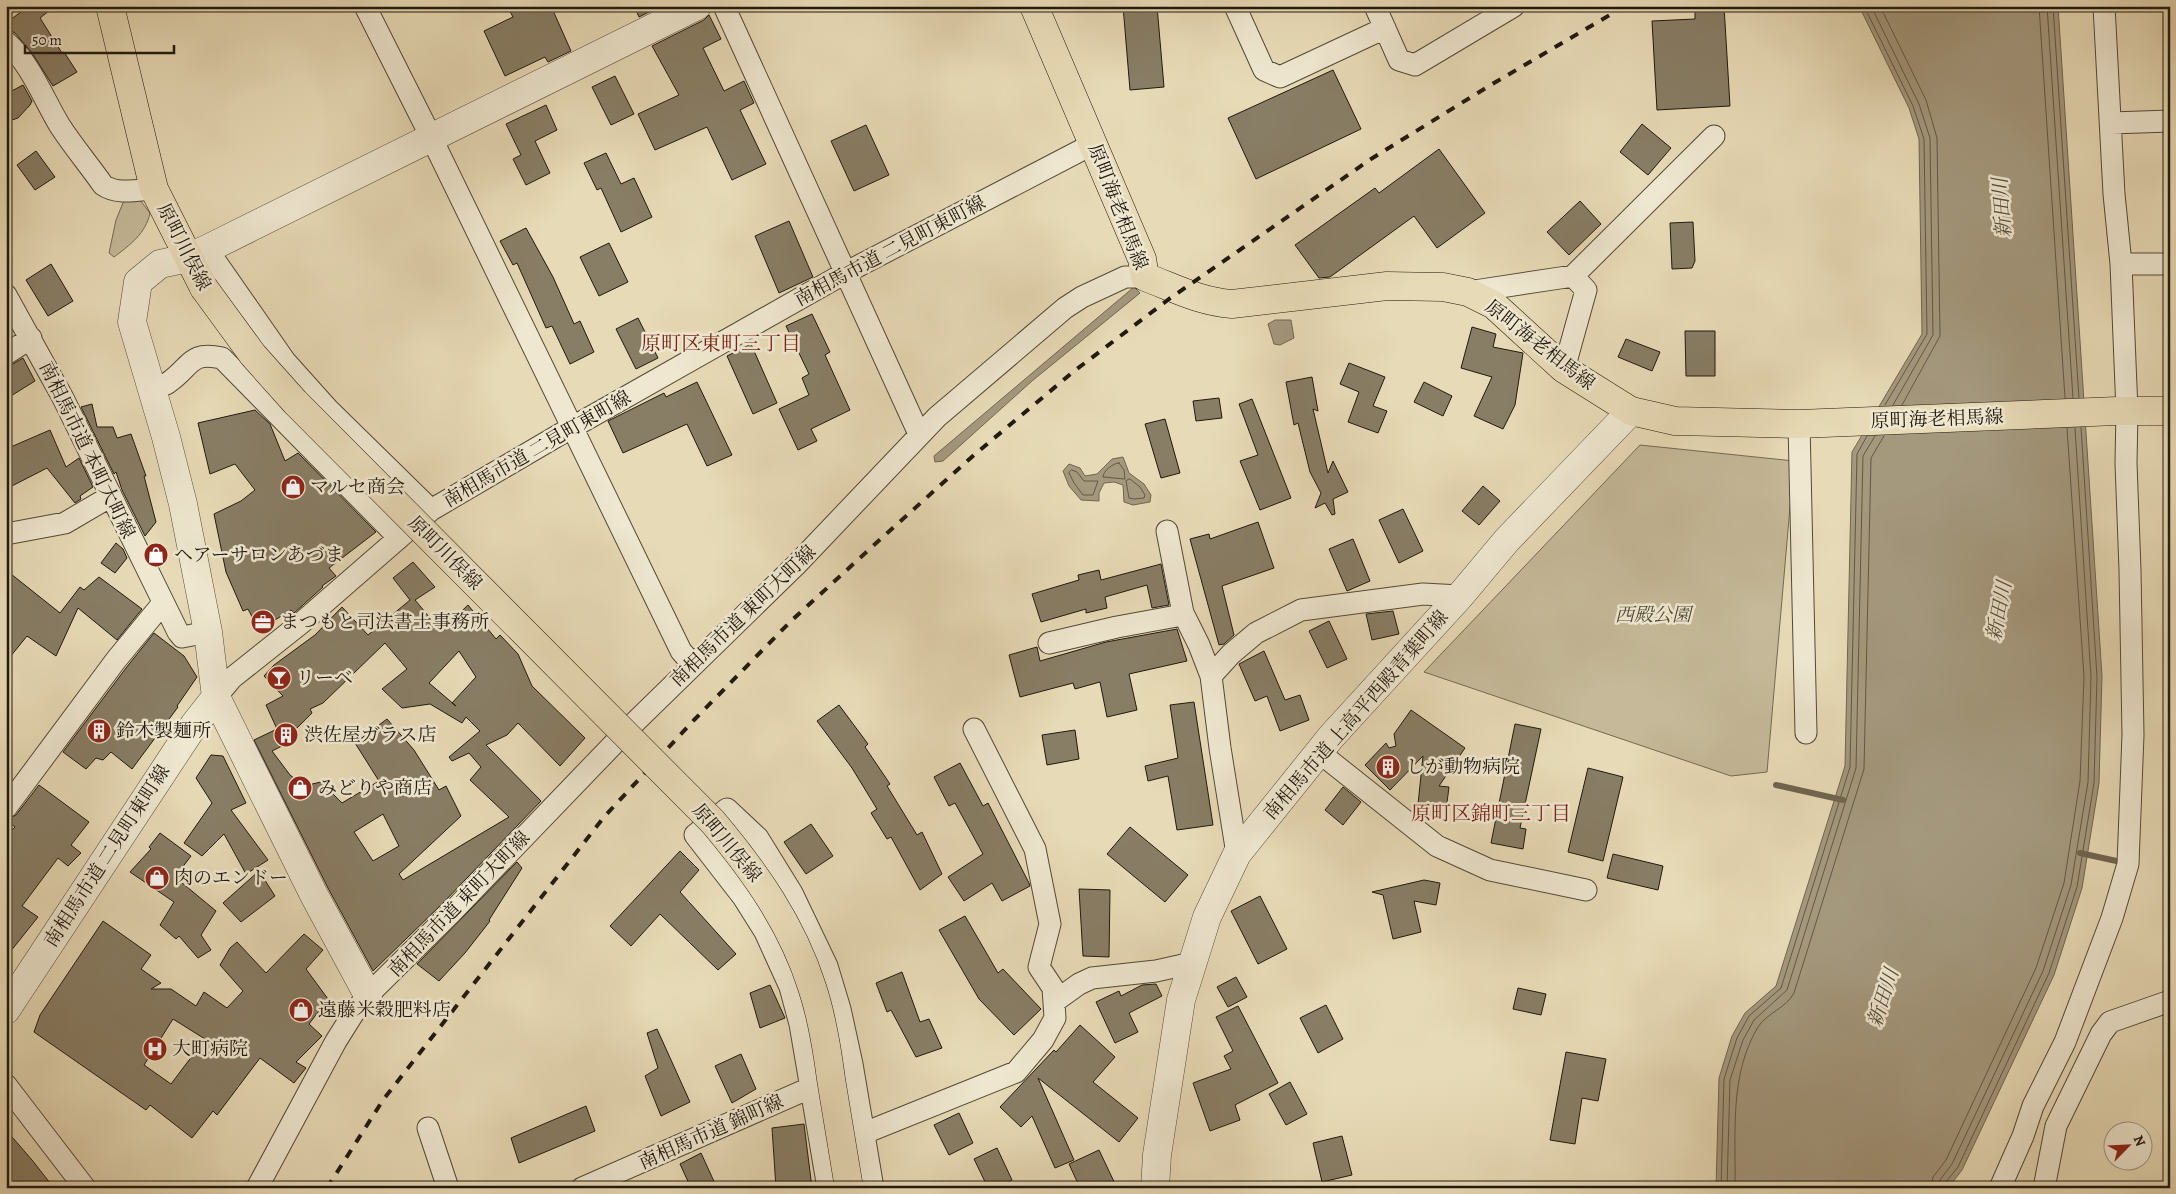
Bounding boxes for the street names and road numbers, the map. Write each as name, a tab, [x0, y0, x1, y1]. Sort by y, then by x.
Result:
street label: 原町海老相馬線	[1082, 140, 1154, 274]
street label: 南相馬市道 二見町東町線	[790, 190, 990, 312]
street label: 原町川俣線	[151, 199, 217, 295]
street label: 原町海老相馬線	[1480, 294, 1600, 396]
street label: 南相馬市道 本町大町線	[33, 357, 141, 543]
street label: 南相馬市道 二見町東町線	[438, 385, 636, 513]
street label: 原町海老相馬線	[1870, 404, 2004, 434]
street label: 原町川俣線	[402, 510, 488, 596]
street label: 南相馬市道 東町大町線	[664, 539, 822, 693]
street label: 南相馬市道 上高平西殿青葉町線	[1258, 605, 1454, 825]
street label: 南相馬市道 二見町東町線	[38, 760, 176, 952]
street label: 原町川俣線	[687, 798, 767, 888]
street label: 南相馬市道 東町大町線	[382, 825, 536, 983]
street label: 南相馬市道 錦町線	[635, 1088, 787, 1176]

